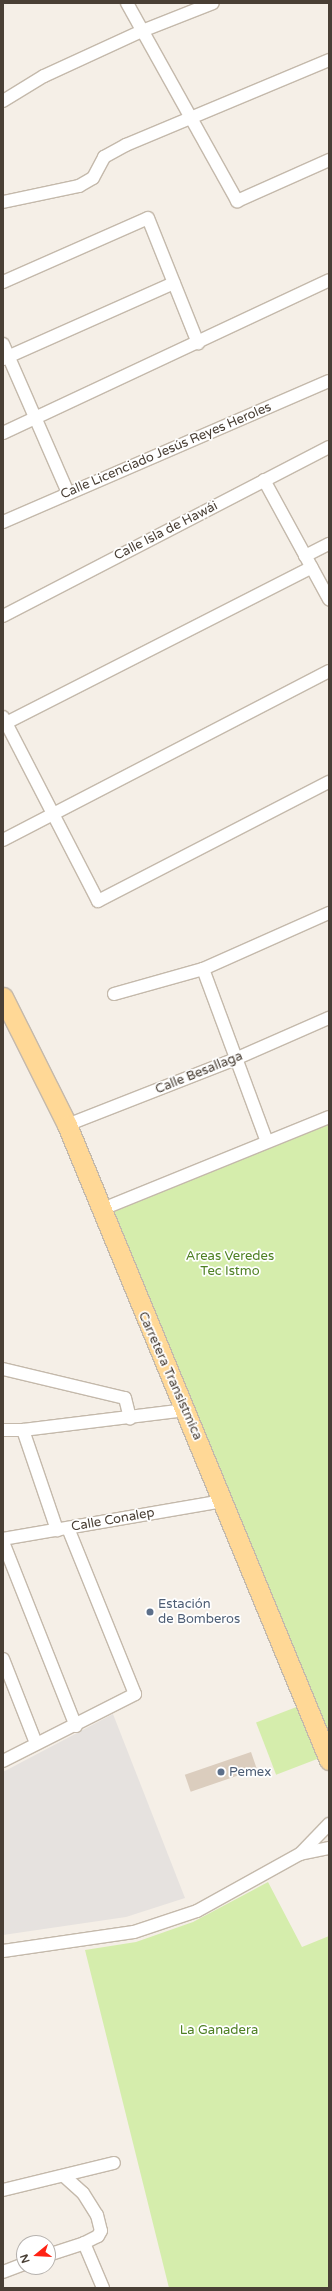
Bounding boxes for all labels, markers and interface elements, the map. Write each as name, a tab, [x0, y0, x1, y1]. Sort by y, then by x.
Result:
street label: Calle Licenciado Jesús Reyes Heroles	[58, 399, 274, 503]
street label: Calle Isla de Hawái	[112, 498, 220, 564]
street label: Calle Besallaga	[153, 1048, 245, 1098]
park label: Areas Veredes Tec Istmo	[186, 1249, 274, 1280]
street label: Carretera Transistmica	[135, 1309, 205, 1443]
street label: Calle Conalep	[70, 1505, 156, 1535]
place label: Estación de Bomberos	[158, 1597, 240, 1628]
marker: Estación de Bomberos	[145, 1607, 155, 1617]
place label: Pemex	[229, 1764, 271, 1780]
marker: Pemex	[216, 1767, 226, 1777]
park label: La Ganadera	[180, 2022, 258, 2038]
north arrow	[16, 2235, 56, 2275]
text: N	[18, 2252, 33, 2265]

